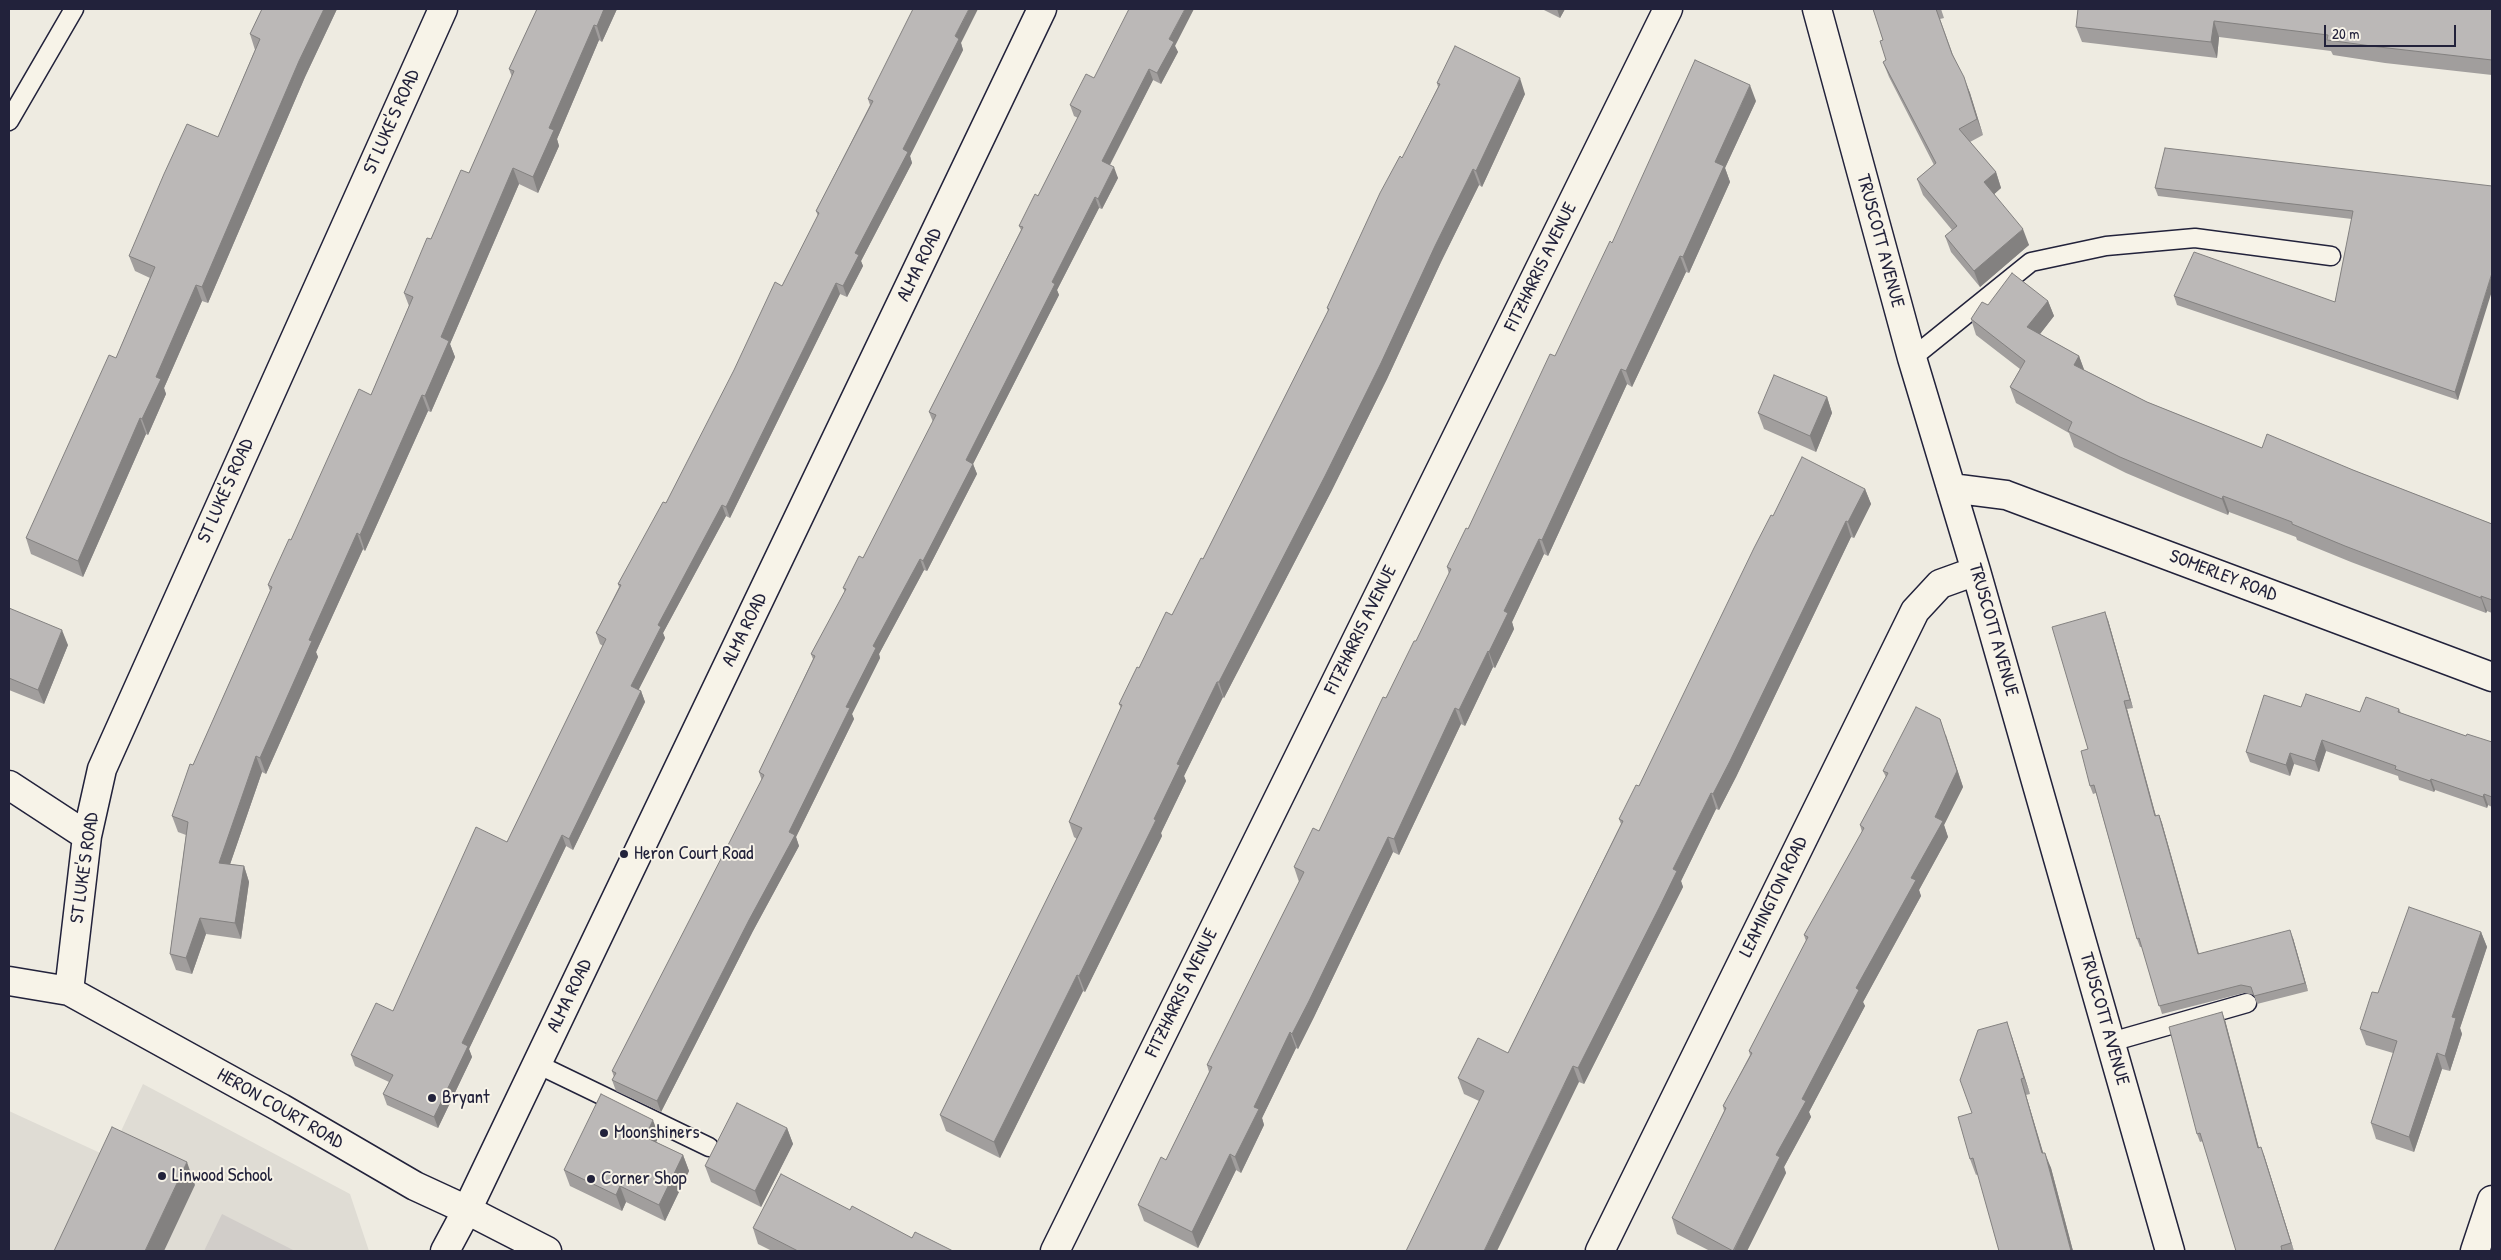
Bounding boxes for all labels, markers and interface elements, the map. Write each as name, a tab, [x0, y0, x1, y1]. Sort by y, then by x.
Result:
scale bar	[2326, 15, 2458, 47]
text: 20 m	[2332, 23, 2359, 44]
street label: ST LUKE'S ROAD	[359, 66, 425, 178]
street label: TRUSCOTT AVENUE	[1851, 172, 1909, 310]
street label: FITZHARRIS AVENUE	[1500, 199, 1582, 335]
street label: ALMA ROAD	[892, 225, 948, 305]
street label: ST LUKE'S ROAD	[193, 435, 259, 547]
street label: SOMERLEY ROAD	[2166, 545, 2280, 607]
street label: TRUSCOTT AVENUE	[1963, 561, 2023, 699]
street label: FITZHARRIS AVENUE	[1320, 562, 1402, 698]
street label: ALMA ROAD	[717, 590, 773, 670]
street label: ST LUKE'S ROAD	[66, 811, 104, 925]
street label: LEAMINGTON ROAD	[1735, 833, 1813, 961]
place label: Heron Court Road	[634, 843, 753, 865]
marker: Heron Court Road	[618, 848, 630, 860]
street label: FITZHARRIS AVENUE	[1141, 925, 1223, 1061]
street label: TRUSCOTT AVENUE	[2074, 950, 2134, 1088]
street label: ALMA ROAD	[542, 956, 598, 1036]
street label: HERON COURT ROAD	[213, 1064, 347, 1154]
place label: Bryant	[442, 1087, 490, 1109]
marker: Bryant	[426, 1092, 438, 1104]
place label: Moonshiners	[614, 1122, 700, 1144]
marker: Moonshiners	[598, 1127, 610, 1139]
place label: Linwood School	[172, 1165, 272, 1187]
place label: Corner Shop	[601, 1168, 687, 1190]
marker: Linwood School	[156, 1170, 168, 1182]
marker: Corner Shop	[585, 1173, 597, 1185]

